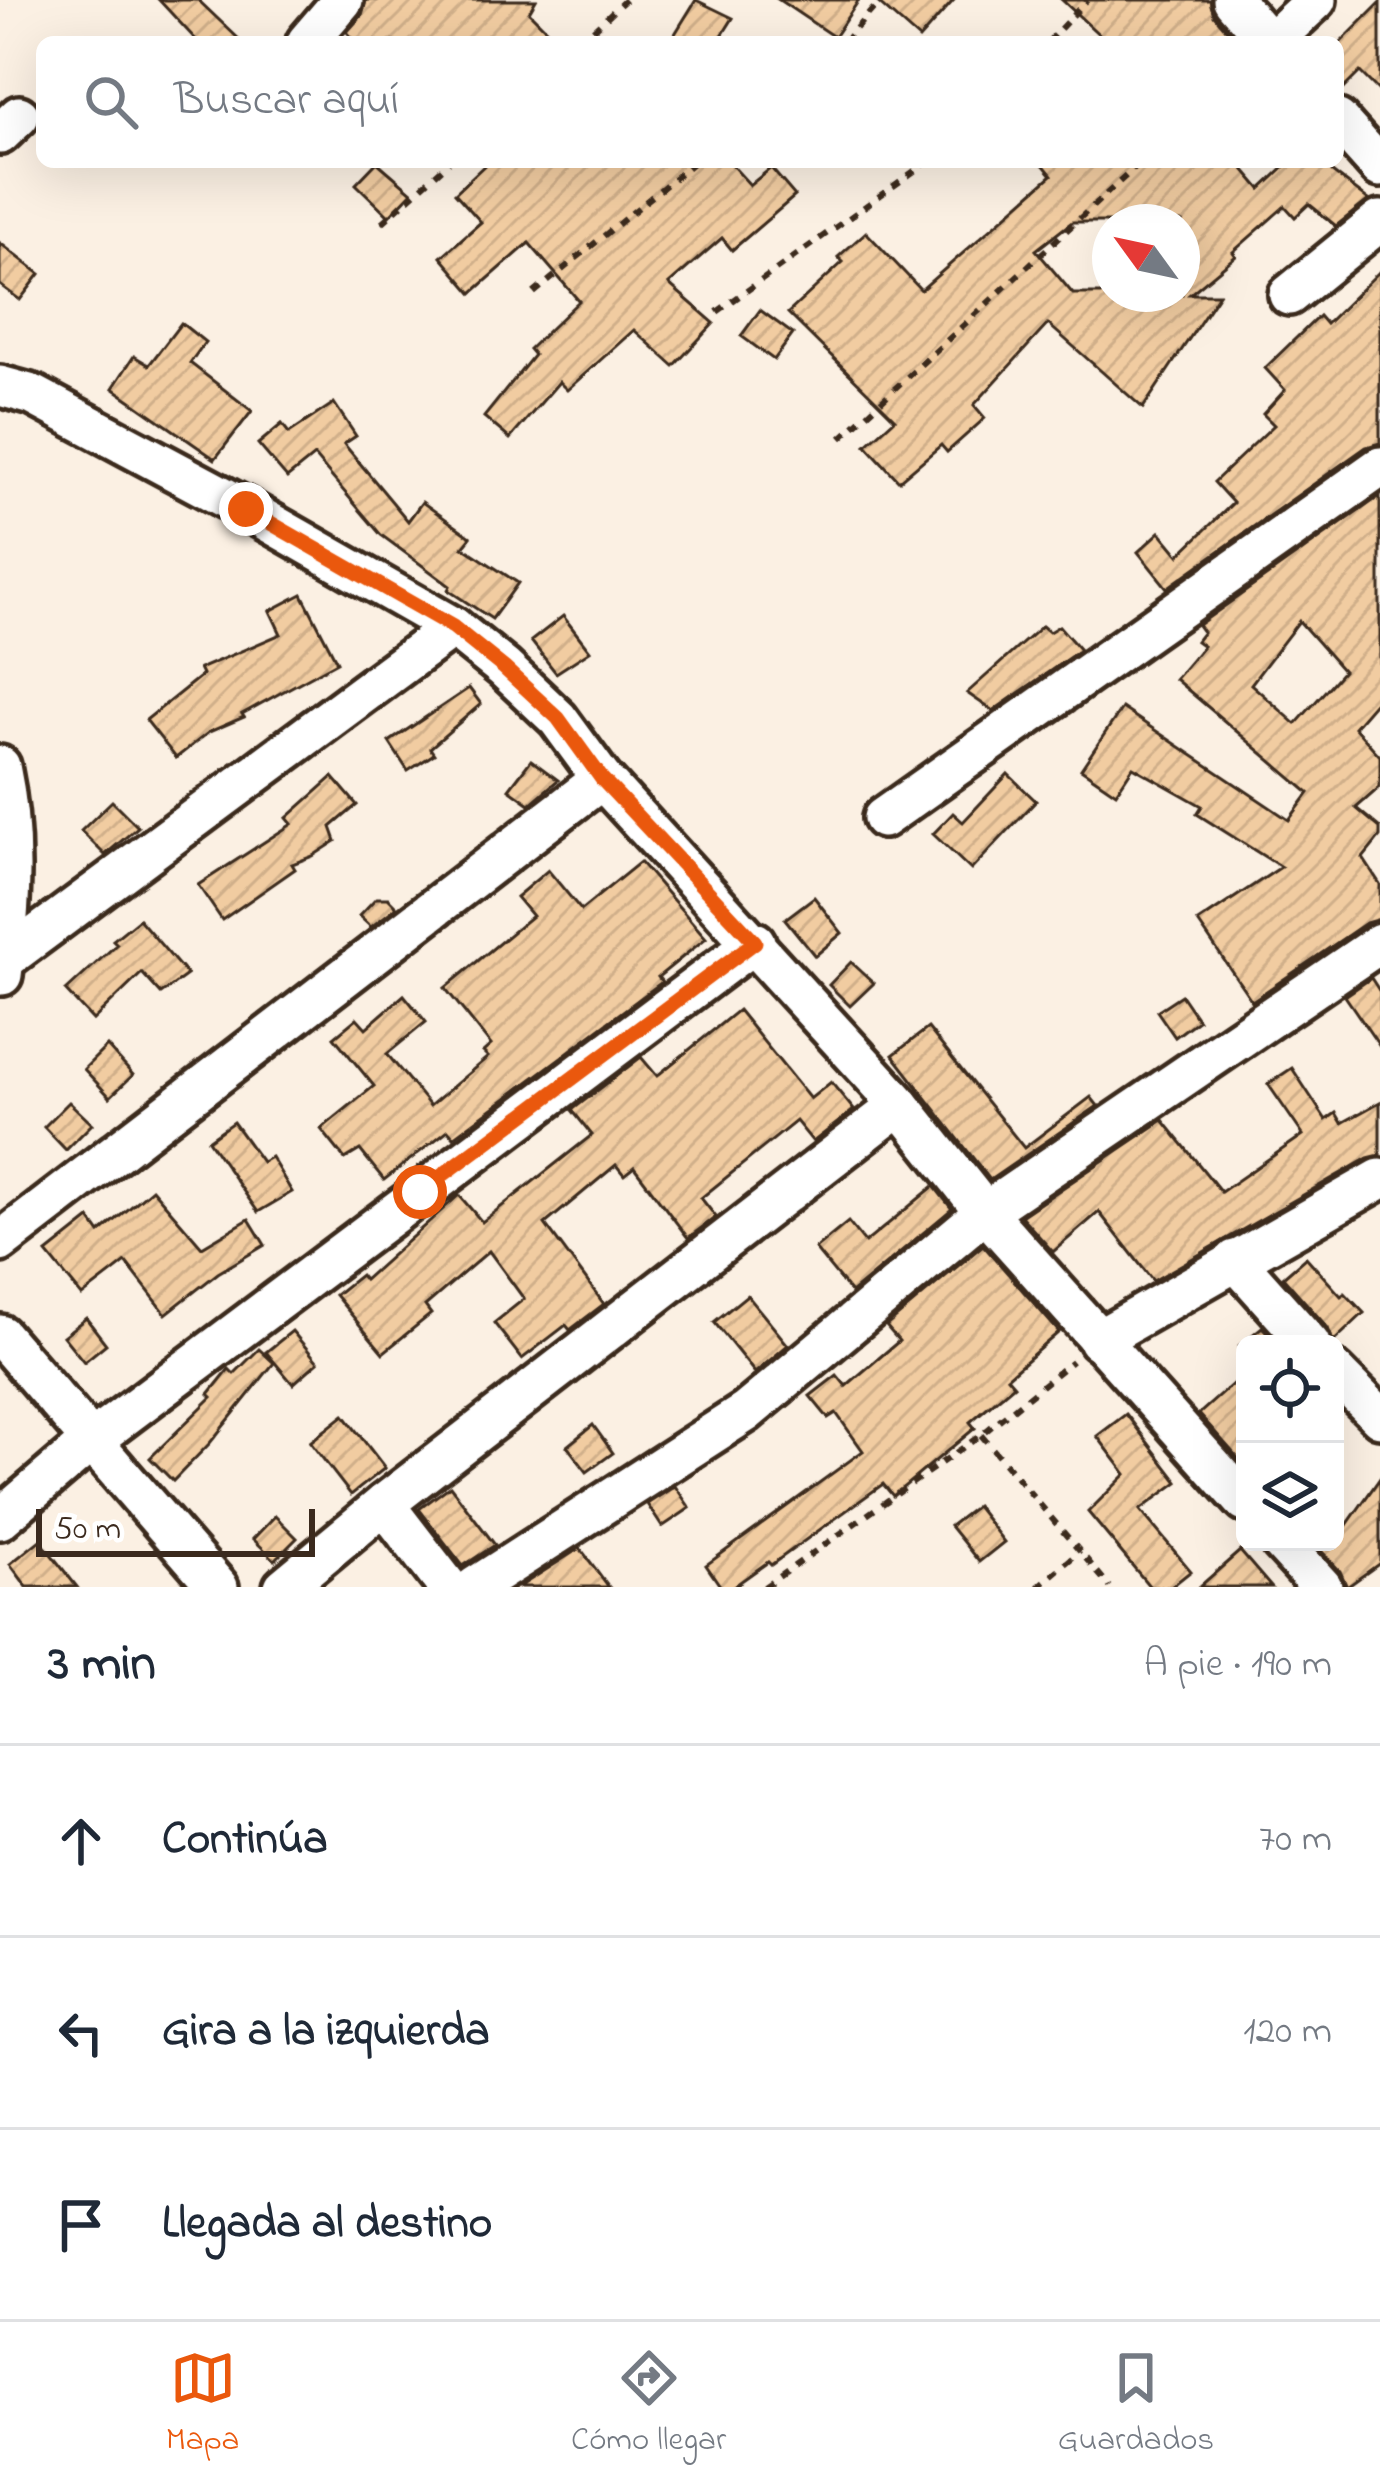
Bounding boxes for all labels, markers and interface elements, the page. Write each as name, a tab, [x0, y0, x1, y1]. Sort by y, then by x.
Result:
search box	[36, 36, 1344, 168]
icon: search	[78, 69, 144, 135]
text: Buscar aquí	[174, 69, 399, 135]
north arrow	[1092, 204, 1200, 312]
route end	[219, 482, 273, 536]
route start	[393, 1165, 447, 1219]
map controls	[1236, 1335, 1344, 1551]
button: locate	[1236, 1335, 1344, 1443]
button: layers	[1236, 1443, 1344, 1551]
scale bar	[36, 1503, 315, 1556]
text: 50 m	[54, 1506, 121, 1554]
text: 3 min	[48, 1628, 156, 1703]
text: A pie · 190 m	[1144, 1637, 1332, 1694]
icon: ahead	[48, 1808, 114, 1874]
text: Continúa	[162, 1808, 328, 1874]
text: 70 m	[1259, 1812, 1332, 1869]
icon: left	[48, 2000, 114, 2066]
text: Gira a la izquierda	[162, 2000, 490, 2066]
text: 120 m	[1243, 2004, 1332, 2061]
icon: arrive	[48, 2192, 114, 2258]
text: Llegada al destino	[162, 2192, 492, 2258]
tab: Mapa	[166, 2345, 239, 2465]
tab: Cómo llegar	[571, 2345, 726, 2465]
tab: Guardados	[1058, 2345, 1214, 2465]

